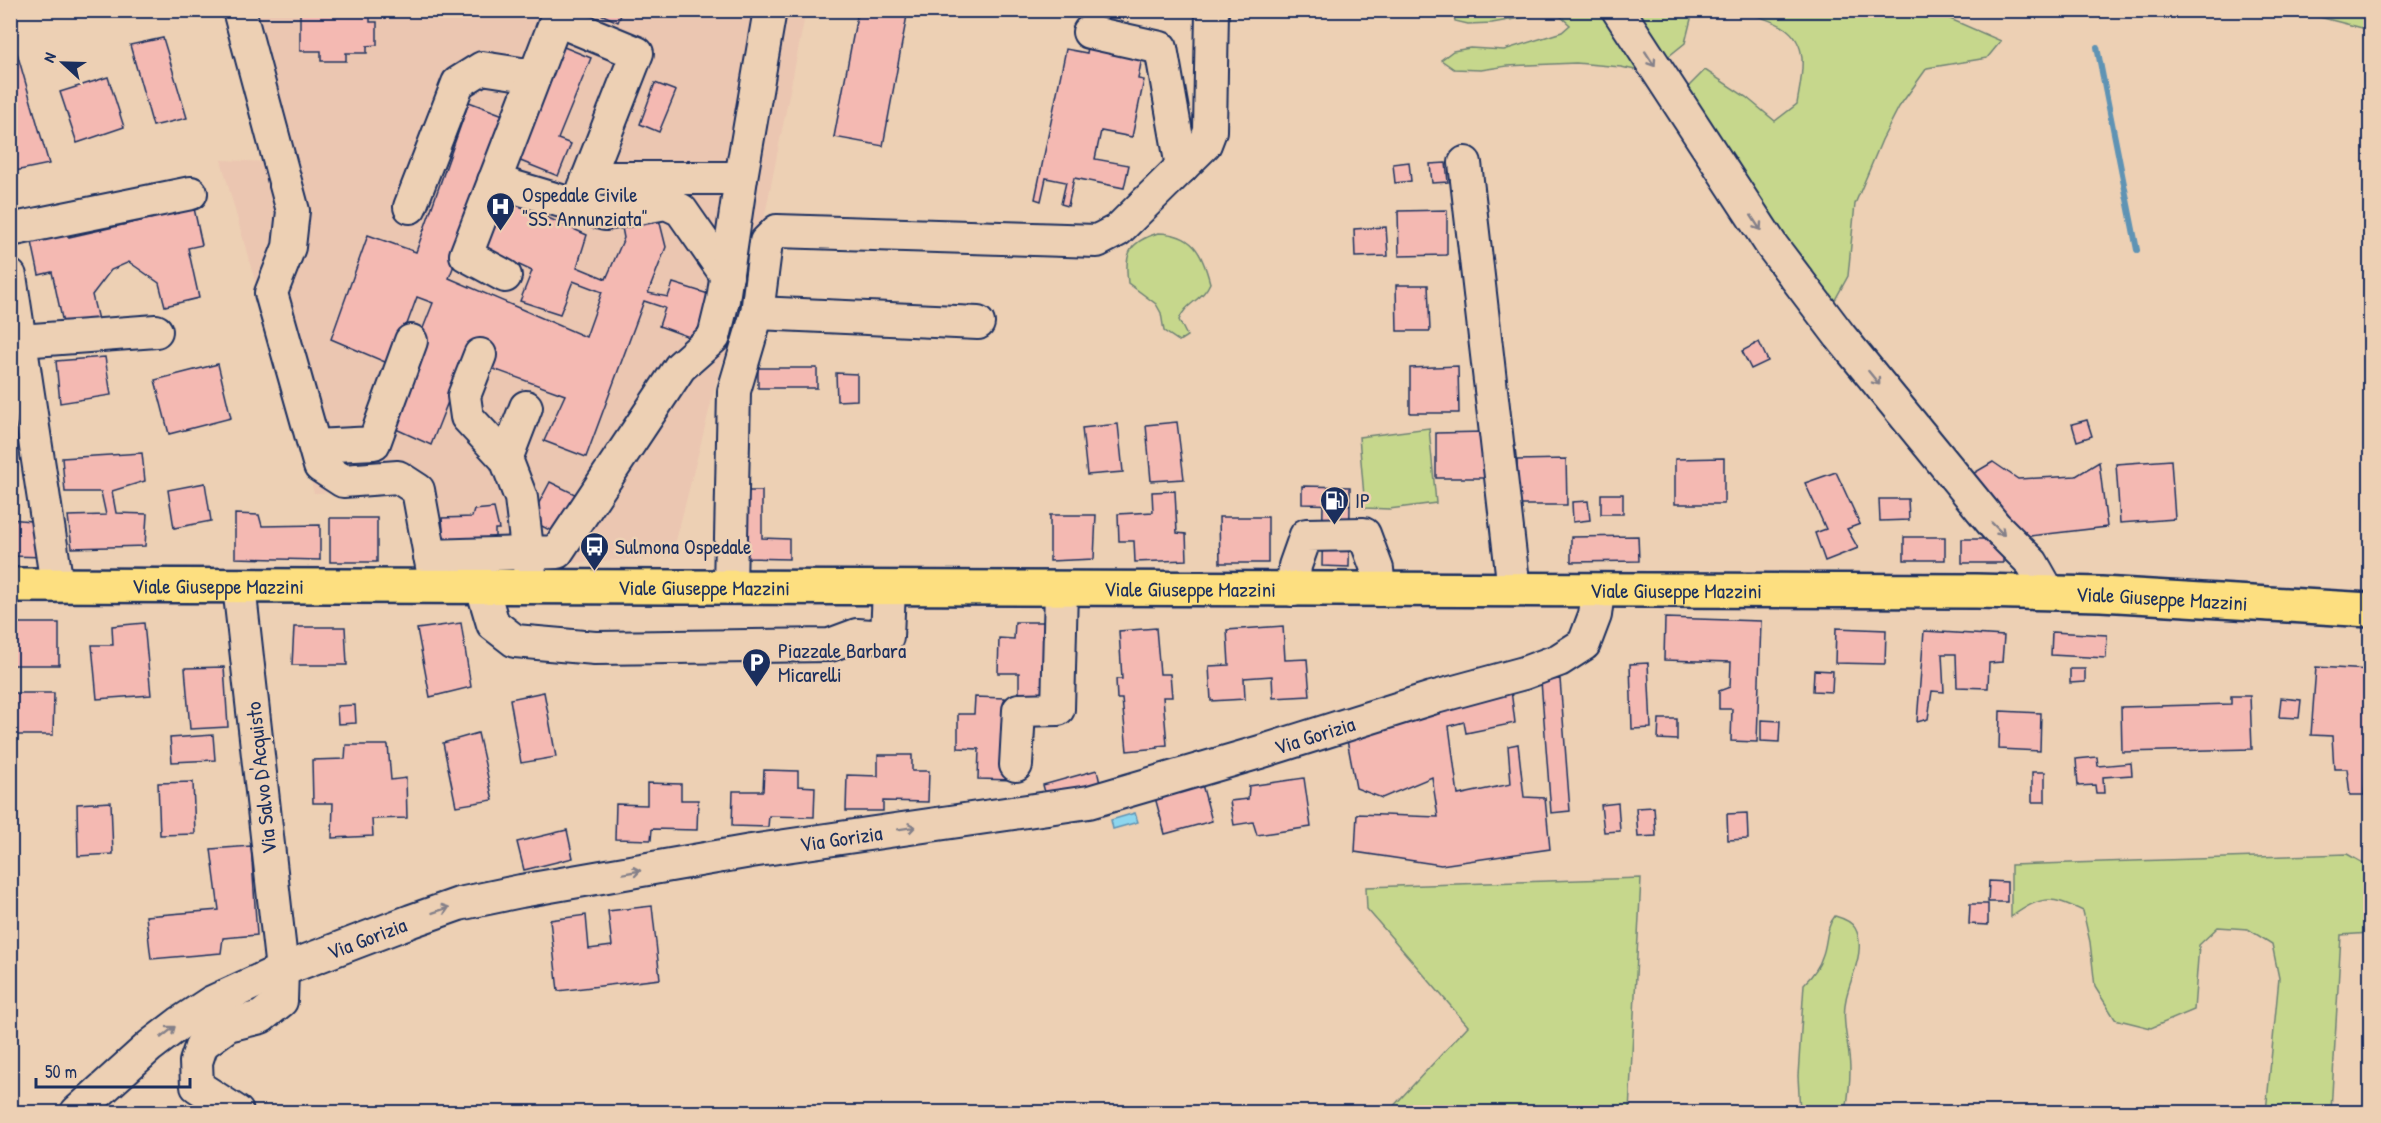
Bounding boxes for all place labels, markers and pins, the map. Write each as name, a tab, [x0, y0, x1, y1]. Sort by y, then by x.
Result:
place label: Ospedale Civile "SS. Annunziata"	[522, 180, 648, 233]
hospital icon: Ospedale Civile "SS. Annunziata"	[485, 190, 517, 232]
fuel station icon: IP	[1318, 484, 1350, 526]
place label: IP	[1355, 486, 1370, 515]
bus stop icon: Sulmona Ospedale	[578, 530, 610, 572]
place label: Sulmona Ospedale	[615, 532, 751, 561]
place label: Piazzale Barbara Micarelli	[778, 636, 906, 689]
parking icon: Piazzale Barbara Micarelli	[741, 646, 773, 688]

